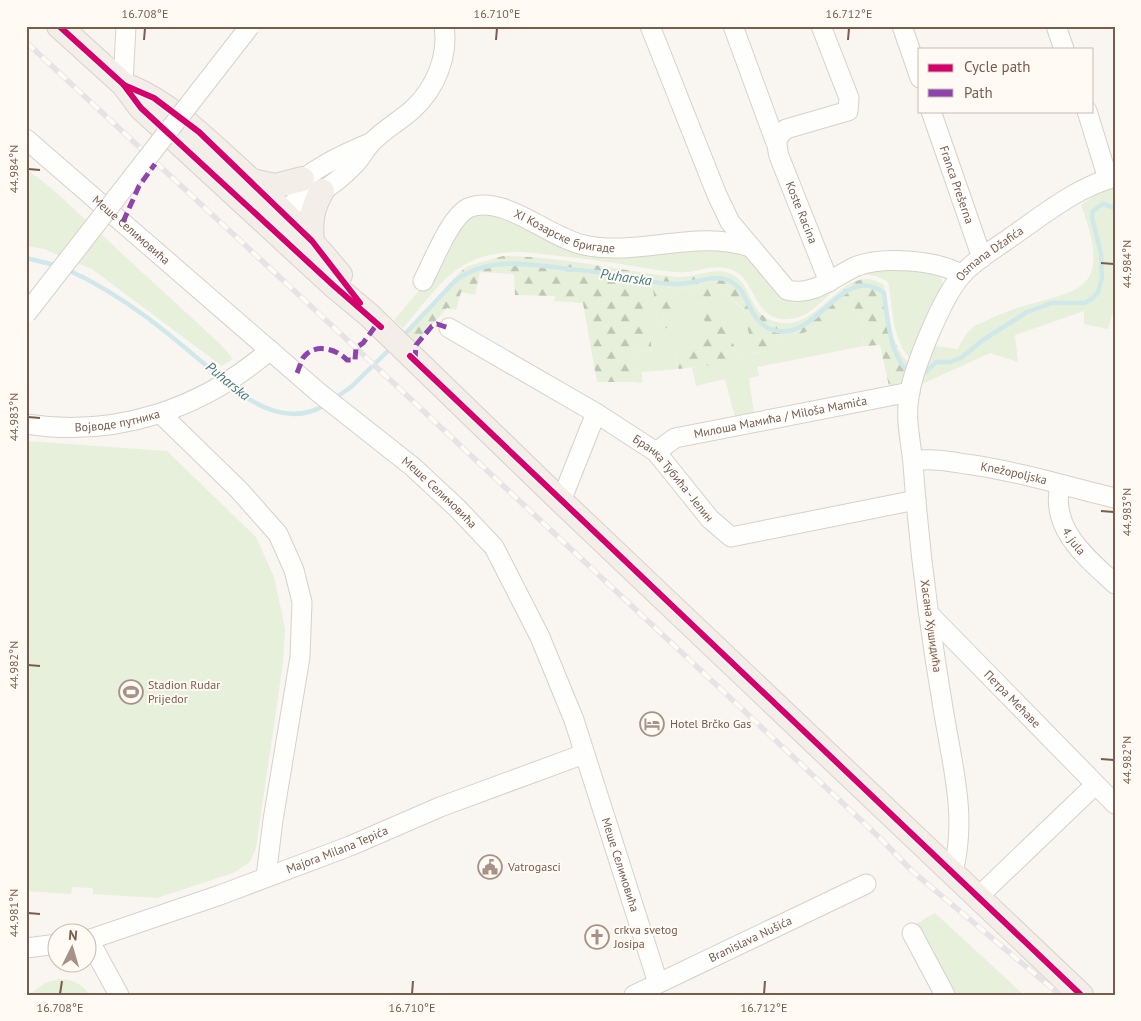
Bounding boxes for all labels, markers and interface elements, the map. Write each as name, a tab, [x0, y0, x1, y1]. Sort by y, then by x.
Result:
text: 16.708°E	[122, 6, 168, 21]
text: 16.710°E	[474, 6, 520, 21]
text: 16.712°E	[826, 6, 872, 21]
legend	[918, 48, 1094, 112]
text: Cycle path	[964, 57, 1030, 76]
text: Path	[964, 83, 993, 102]
street label: Franca Prešerna	[937, 143, 978, 226]
text: 44.984°N	[6, 145, 21, 193]
street label: Koste Racina	[783, 179, 821, 246]
street label: Меше Селимовића	[89, 192, 173, 267]
street label: XI Козарске бригаде	[512, 206, 615, 255]
street label: Osmana Džafića	[952, 223, 1026, 284]
text: 44.984°N	[1119, 240, 1134, 288]
water label: Puharska	[599, 264, 653, 290]
water label: Puharska	[202, 358, 254, 404]
text: 44.983°N	[6, 393, 21, 441]
street label: Милоша Мамића / Miloša Mamića	[692, 393, 868, 441]
street label: Војводе путника	[74, 406, 162, 434]
street label: Бранка Тубића - Јелин	[630, 431, 717, 524]
street label: Меше Селимовића	[399, 453, 480, 531]
street label: Knežopoljska	[980, 458, 1049, 487]
text: 44.983°N	[1119, 488, 1134, 536]
street label: 4. jula	[1059, 525, 1089, 558]
street label: Хасана Хушидића	[918, 579, 945, 673]
text: 44.982°N	[6, 641, 21, 689]
street label: Петра Мећаве	[981, 667, 1044, 731]
place label: Stadion Rudar Prijedor	[148, 677, 220, 706]
sports icon: Stadion Rudar Prijedor	[118, 679, 144, 705]
hotel icon: Hotel Brčko Gas	[639, 711, 665, 737]
place label: Hotel Brčko Gas	[670, 716, 751, 731]
text: 44.982°N	[1119, 736, 1134, 784]
street label: Меше Селимовића	[599, 816, 643, 914]
street label: Majora Milana Tepića	[284, 822, 390, 876]
public building icon: Vatrogasci	[477, 854, 503, 880]
place label: Vatrogasci	[507, 859, 561, 874]
text: 44.981°N	[6, 889, 21, 937]
street label: Branislava Nušića	[706, 913, 794, 965]
place label: crkva svetog Josipa	[613, 922, 678, 951]
north arrow	[48, 924, 98, 974]
church icon: crkva svetog Josipa	[584, 924, 610, 950]
text: N	[68, 926, 79, 944]
text: 16.708°E	[37, 1000, 83, 1015]
text: 16.710°E	[389, 1000, 435, 1015]
text: 16.712°E	[741, 1000, 787, 1015]

